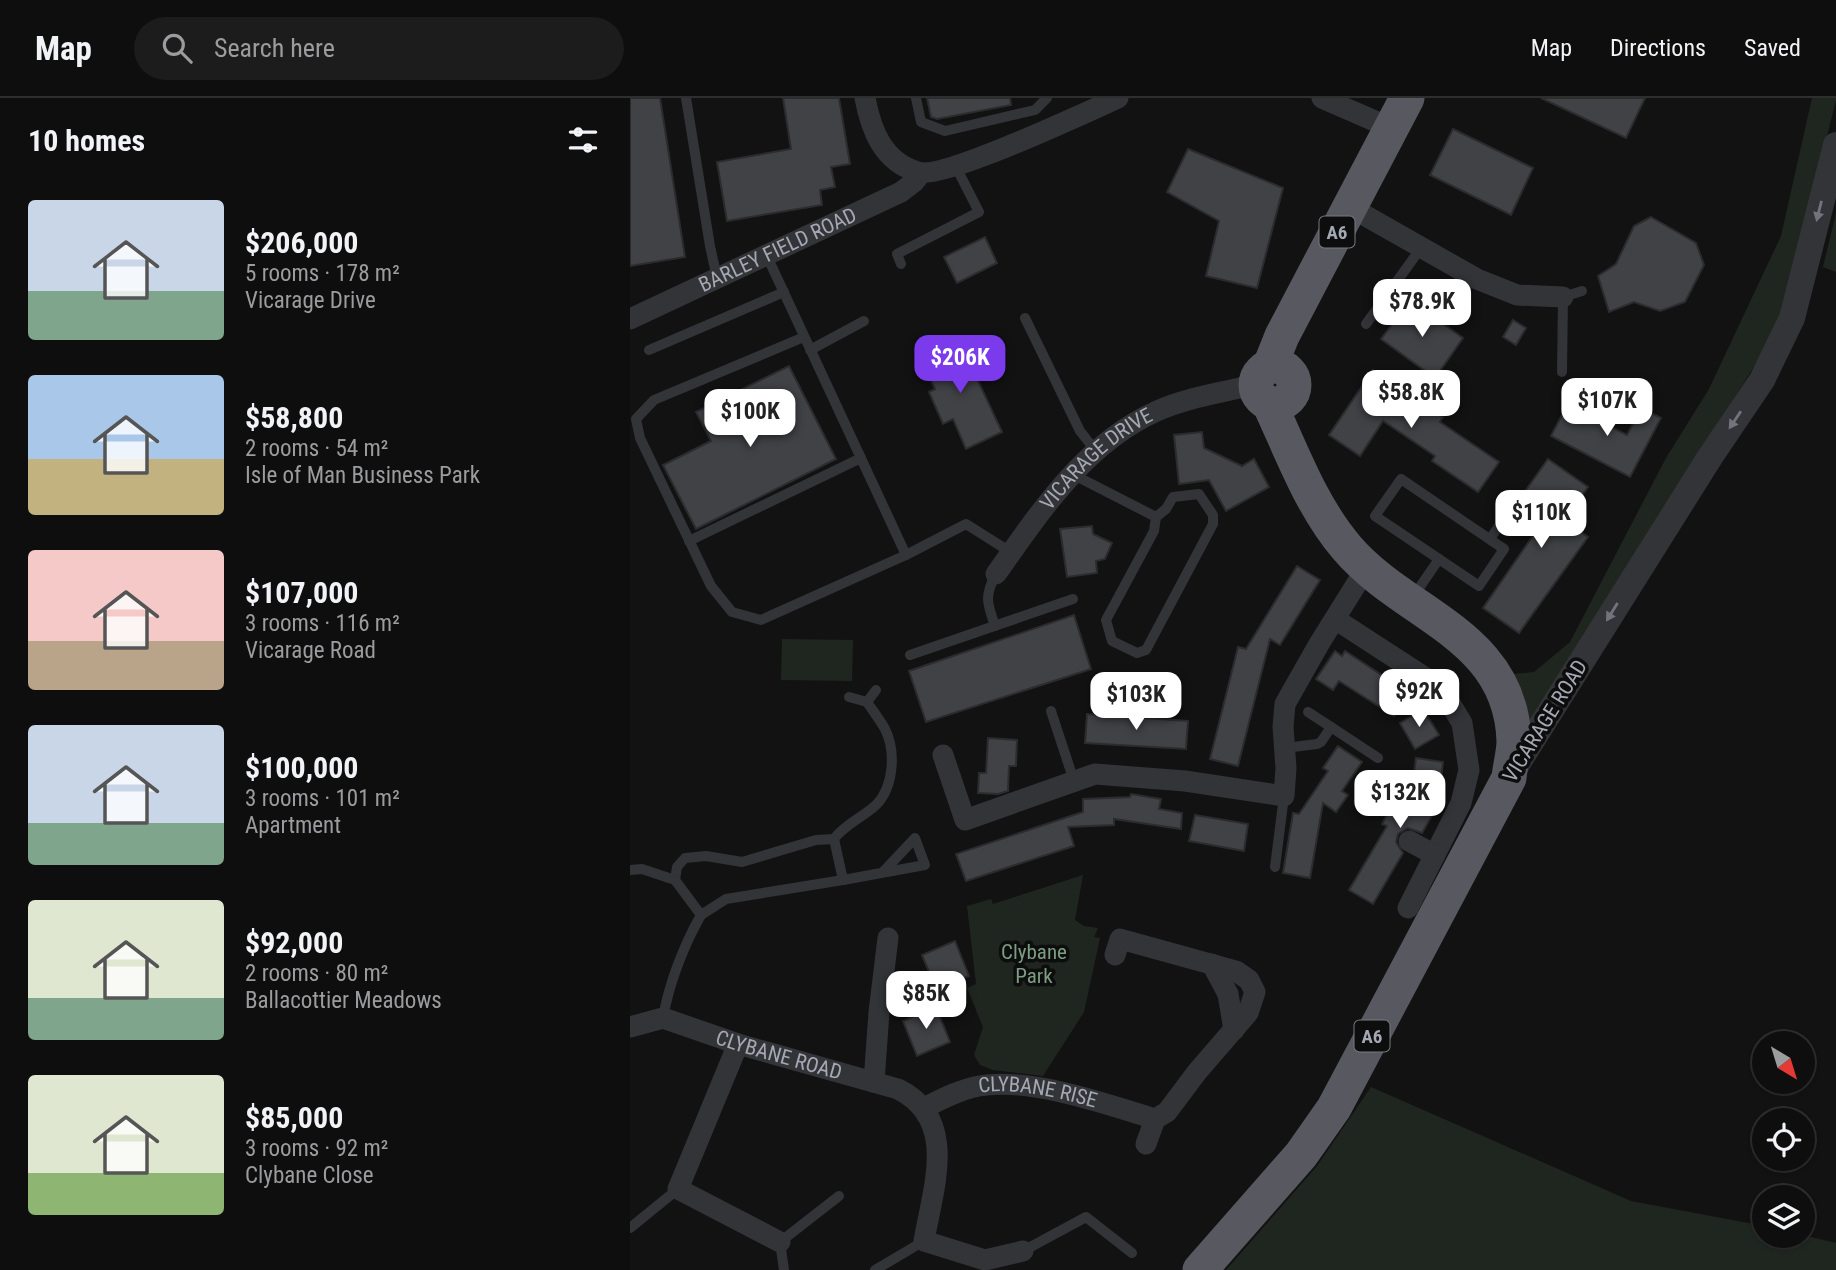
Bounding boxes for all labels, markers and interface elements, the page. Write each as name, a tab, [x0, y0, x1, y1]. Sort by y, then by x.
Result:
search box	[134, 17, 624, 80]
text: Map	[35, 29, 92, 68]
icon: search	[158, 29, 196, 67]
text: Search here	[214, 33, 335, 63]
text: Map	[1531, 34, 1572, 62]
text: Directions	[1610, 34, 1706, 62]
text: Saved	[1744, 34, 1801, 62]
icon: filters	[564, 121, 602, 159]
text: 10 homes	[28, 123, 145, 158]
one-way arrow	[1813, 201, 1824, 223]
street label: BARLEY FIELD ROAD	[695, 203, 860, 297]
road number: A6	[1320, 216, 1354, 248]
text: $206,000	[245, 225, 358, 260]
icon: home	[84, 228, 168, 312]
text: 5 rooms · 178 m²	[245, 260, 400, 287]
pin: $78.9K	[1365, 280, 1479, 339]
text: Vicarage Drive	[245, 287, 376, 314]
text: $78.9K	[1389, 288, 1455, 315]
pin: $206K	[911, 336, 1009, 395]
text: $206K	[930, 344, 990, 371]
pin: $58.8K	[1354, 370, 1468, 430]
pin: $107K	[1558, 378, 1656, 438]
text: $58.8K	[1378, 379, 1444, 406]
text: $107K	[1577, 387, 1637, 414]
pin: $100K	[701, 390, 799, 449]
text: $100K	[720, 398, 780, 425]
text: $58,800	[245, 400, 343, 435]
icon: home	[84, 403, 168, 487]
street label: VICARAGE DRIVE	[1035, 403, 1156, 515]
one-way arrow	[1728, 411, 1742, 429]
text: 2 rooms · 54 m²	[245, 435, 388, 462]
text: Isle of Man Business Park	[245, 462, 480, 489]
pin: $110K	[1492, 490, 1590, 550]
text: $110K	[1511, 499, 1571, 526]
text: $107,000	[245, 575, 358, 610]
icon: home	[84, 578, 168, 662]
one-way arrow	[1606, 602, 1619, 622]
text: 3 rooms · 116 m²	[245, 610, 400, 637]
text: Vicarage Road	[245, 637, 376, 664]
street label: VICARAGE ROAD	[1498, 655, 1592, 787]
pin: $92K	[1378, 670, 1460, 729]
pin: $103K	[1087, 672, 1185, 732]
text: $92K	[1395, 678, 1443, 705]
text: $103K	[1106, 681, 1166, 708]
text: $100,000	[245, 750, 358, 785]
icon: home	[84, 753, 168, 837]
pin: $132K	[1351, 770, 1449, 830]
text: $132K	[1370, 779, 1430, 806]
text: 3 rooms · 101 m²	[245, 785, 400, 812]
text: Apartment	[245, 812, 341, 839]
text: $92,000	[245, 925, 343, 960]
icon: home	[84, 928, 168, 1012]
park label: Clybane Park	[1001, 940, 1067, 988]
text: 2 rooms · 80 m²	[245, 960, 388, 987]
pin: $85K	[885, 972, 967, 1031]
text: $85K	[902, 980, 950, 1007]
text: Ballacottier Meadows	[245, 987, 442, 1014]
road number: A6	[1354, 1020, 1390, 1052]
street label: CLYBANE ROAD	[713, 1025, 845, 1085]
north arrow	[1752, 1031, 1815, 1094]
map controls	[1752, 1031, 1815, 1248]
street label: CLYBANE RISE	[977, 1072, 1100, 1113]
text: $85,000	[245, 1100, 343, 1135]
icon: home	[84, 1103, 168, 1187]
button: locate	[1752, 1108, 1815, 1171]
text: 3 rooms · 92 m²	[245, 1135, 388, 1162]
text: Clybane Close	[245, 1162, 374, 1189]
button: layers	[1752, 1185, 1815, 1248]

